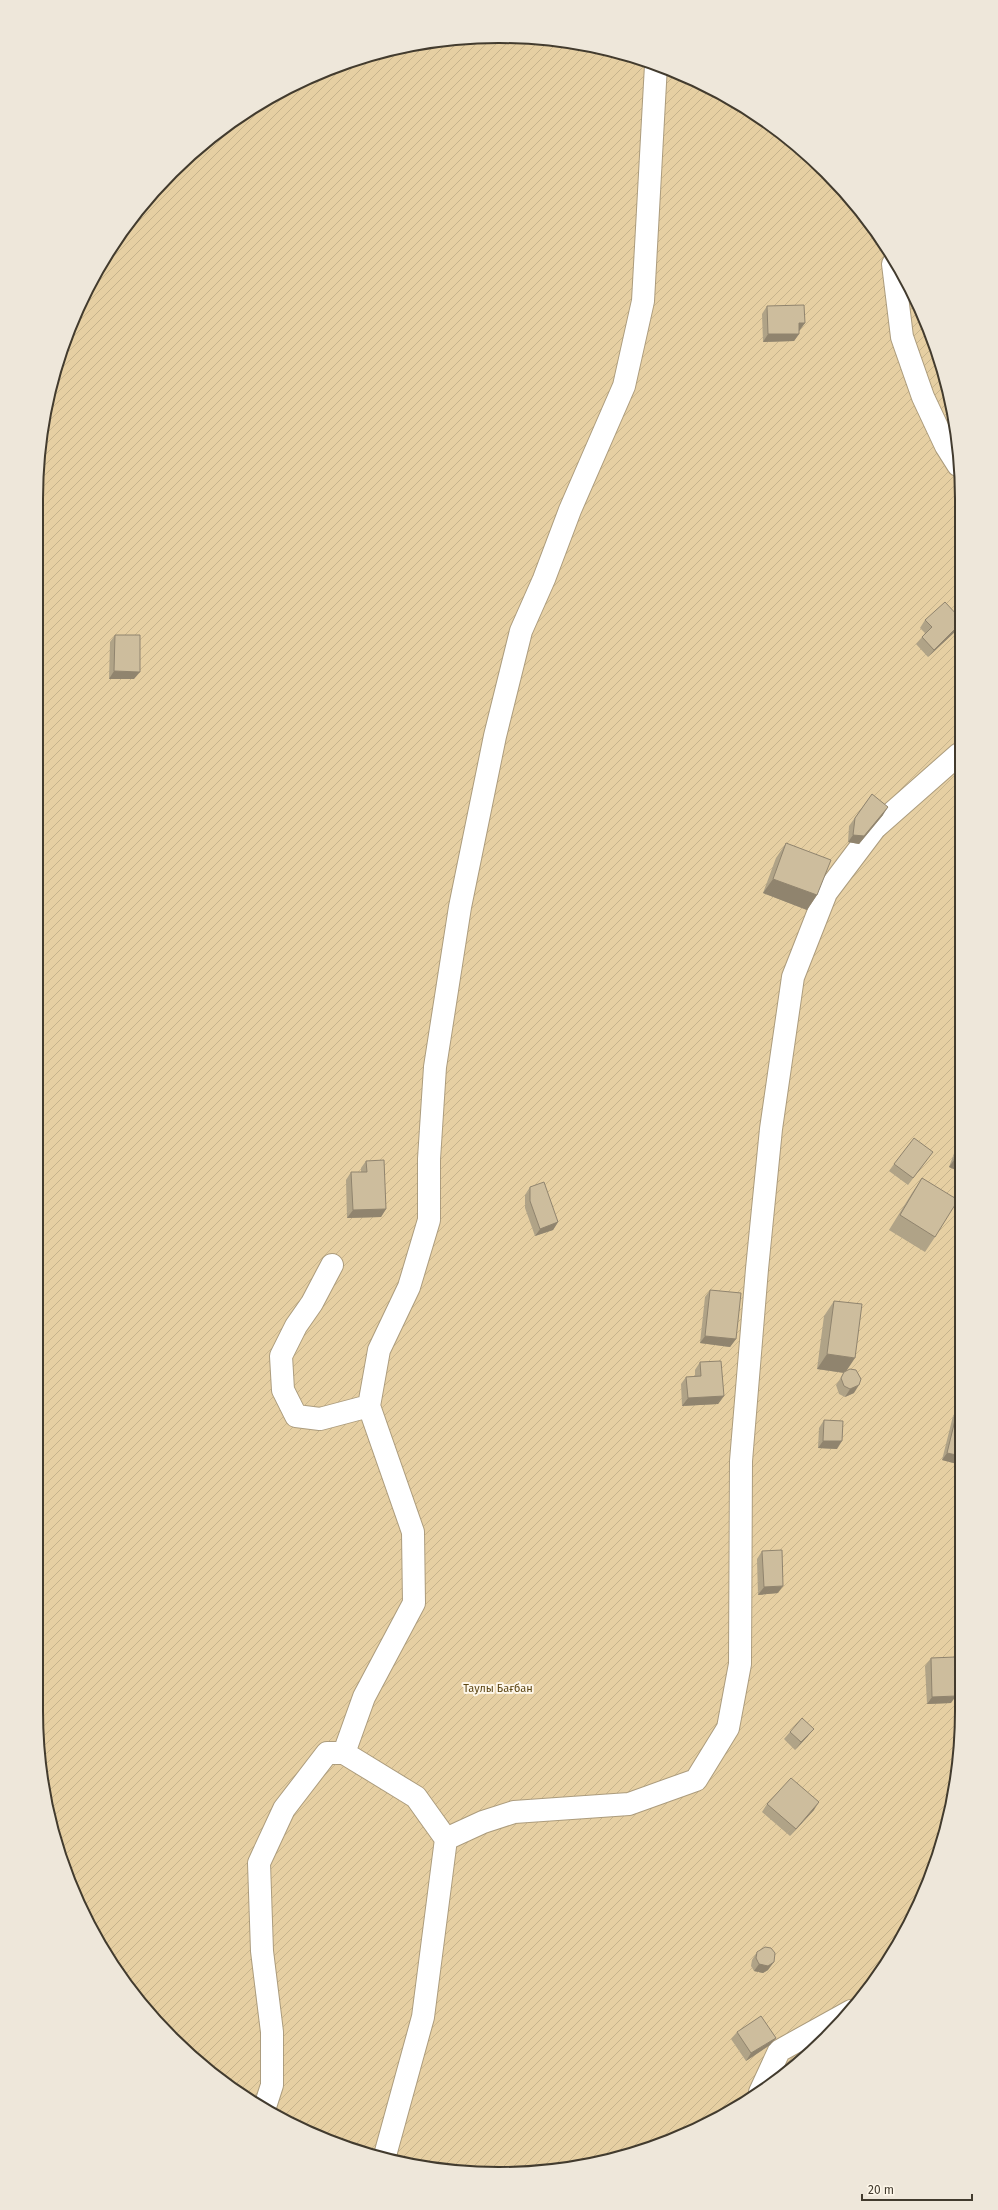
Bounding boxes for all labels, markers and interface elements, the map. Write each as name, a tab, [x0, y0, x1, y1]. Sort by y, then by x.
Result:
park label: Таулы Бағбан	[463, 1682, 533, 1695]
scale bar	[862, 2176, 972, 2202]
text: 20 m	[868, 2183, 894, 2197]

